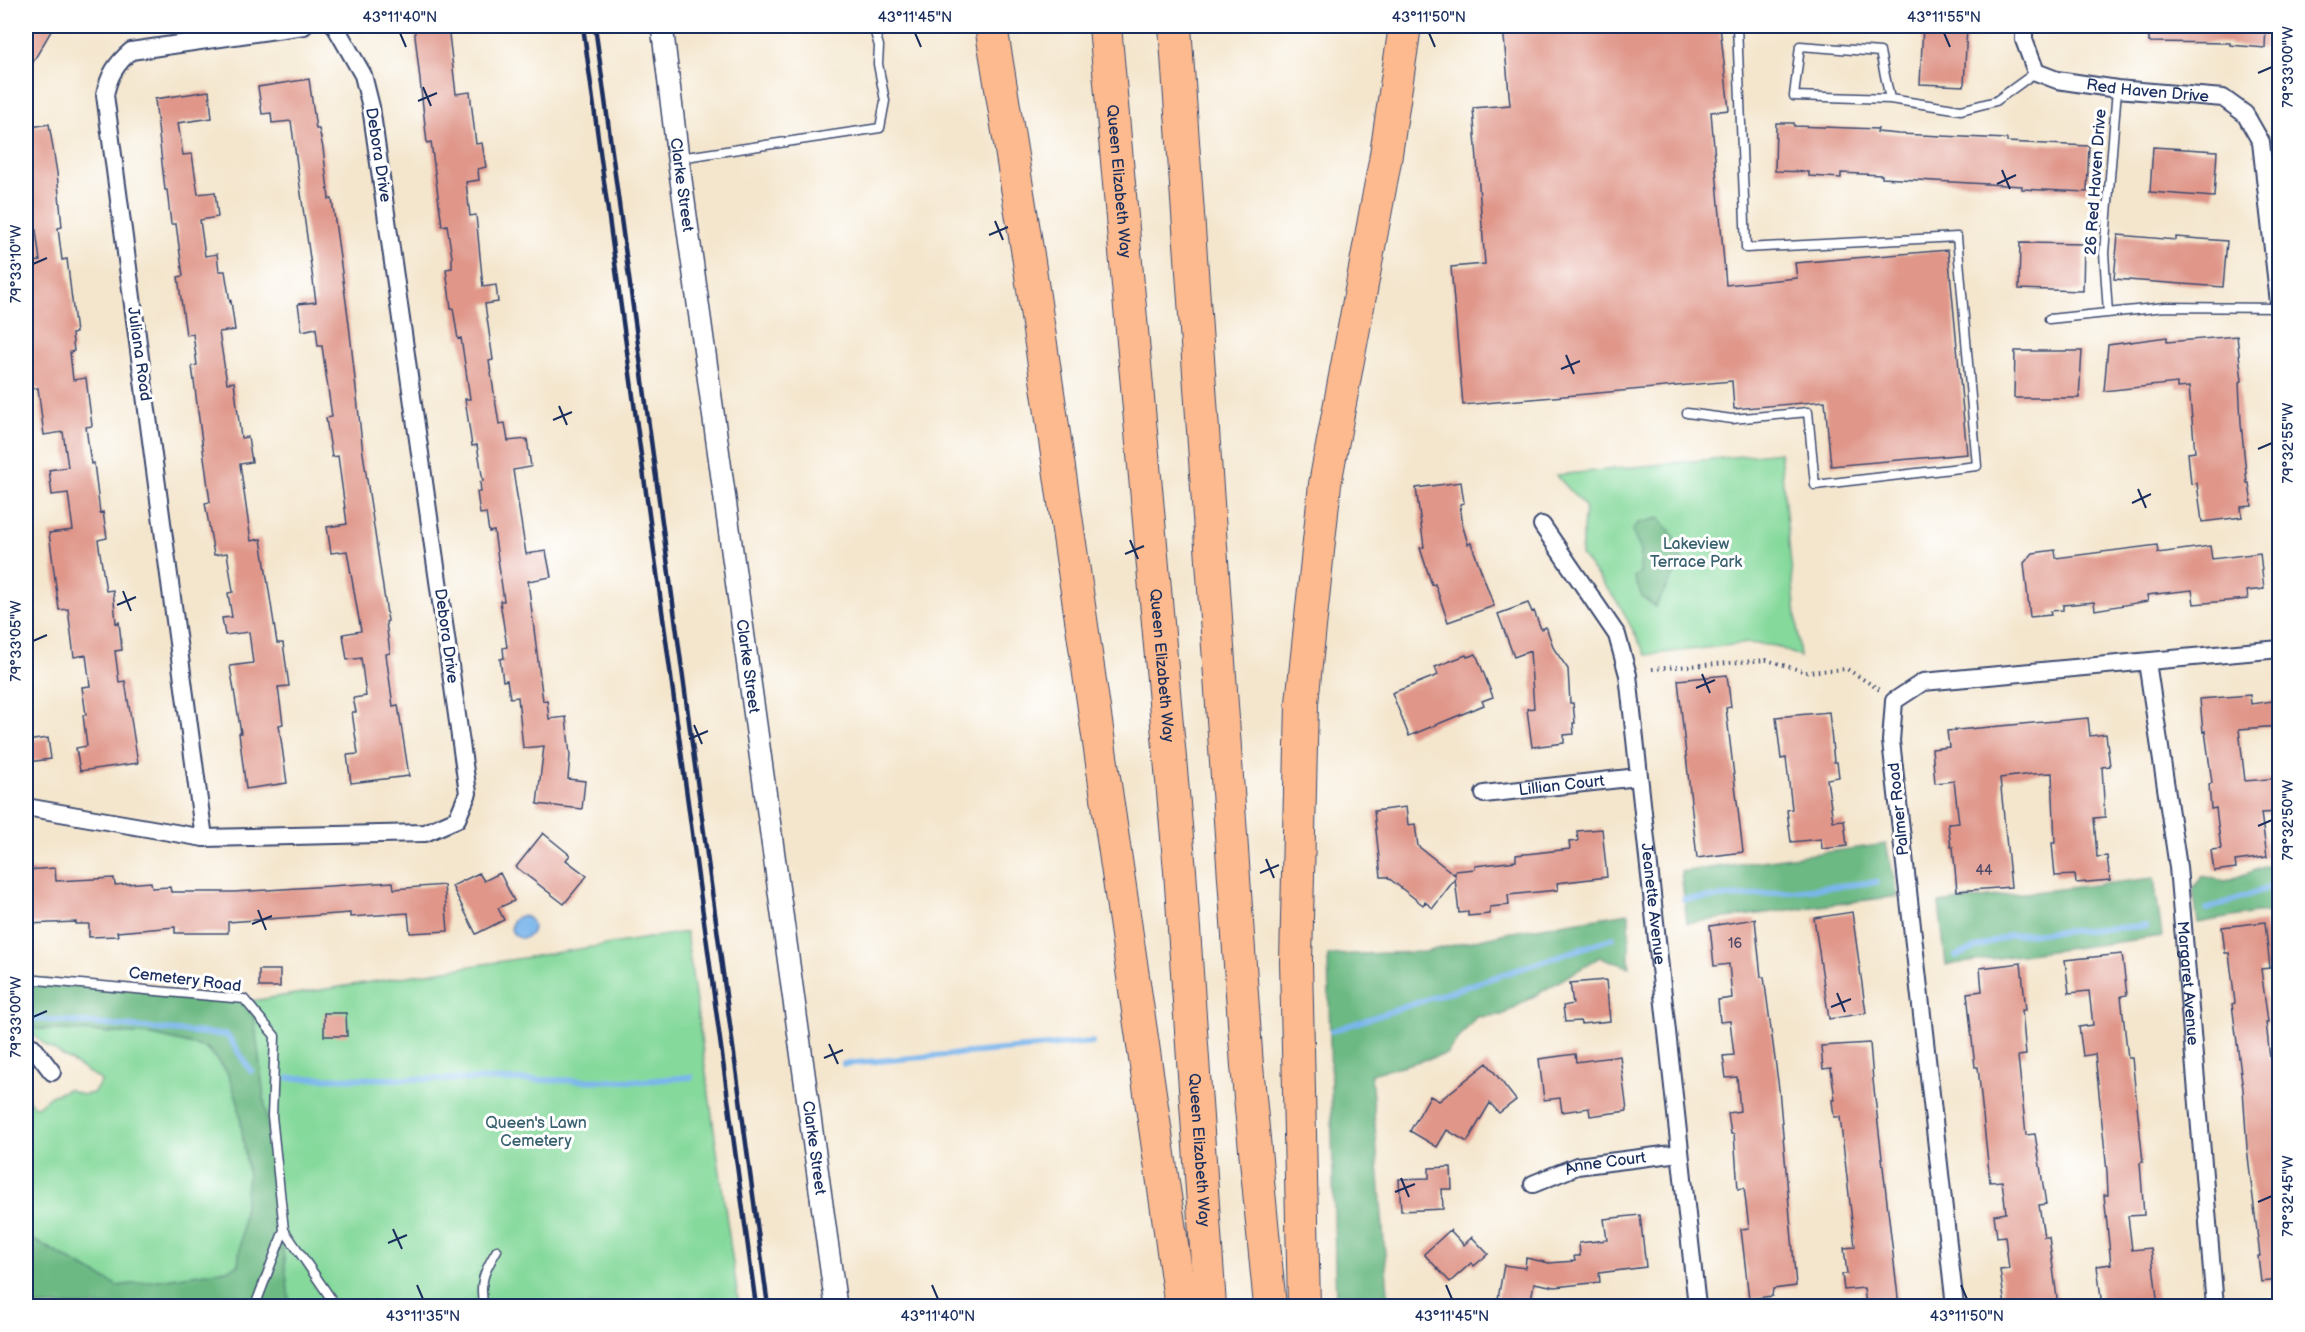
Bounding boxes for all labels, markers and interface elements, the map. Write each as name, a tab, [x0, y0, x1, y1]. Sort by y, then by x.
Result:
text: 43°11'40"N	[363, 8, 437, 27]
text: 43°11'45"N	[878, 8, 952, 27]
text: 43°11'50"N	[1392, 8, 1466, 27]
text: 43°11'55"N	[1907, 8, 1981, 27]
text: 79°33'00"W	[2279, 26, 2298, 108]
street label: Red Haven Drive	[2085, 75, 2210, 106]
street label: Queen Elizabeth Way	[1103, 104, 1135, 260]
street label: Debora Drive	[361, 106, 395, 204]
street label: 26 Red Haven Drive	[2081, 108, 2111, 256]
street label: Clarke Street	[666, 137, 698, 233]
text: 79°33'10"W	[7, 224, 26, 303]
street label: Juliana Road	[123, 306, 155, 402]
text: 79°32'55"W	[2279, 402, 2298, 483]
park label: Lakeview Terrace Park	[1650, 535, 1742, 572]
street label: Debora Drive	[430, 587, 462, 685]
street label: Queen Elizabeth Way	[1145, 588, 1178, 744]
text: 79°33'05"W	[7, 600, 26, 682]
street label: Clarke Street	[732, 618, 764, 715]
street label: Palmer Road	[1885, 761, 1913, 857]
street label: Lillian Court	[1518, 771, 1606, 800]
text: 79°32'50"W	[2279, 779, 2298, 861]
street label: Jeanette Avenue	[1637, 842, 1669, 966]
house number: 44	[1975, 862, 1993, 879]
street label: Margaret Avenue	[2173, 920, 2203, 1047]
house number: 16	[1728, 935, 1742, 952]
street label: Cemetery Road	[128, 964, 242, 996]
text: 79°33'00"W	[7, 976, 26, 1058]
street label: Queen Elizabeth Way	[1184, 1072, 1214, 1228]
street label: Clarke Street	[798, 1099, 830, 1196]
park label: Queen's Lawn Cemetery	[485, 1114, 587, 1151]
street label: Anne Court	[1562, 1148, 1647, 1180]
text: 79°32'45"W	[2279, 1155, 2298, 1237]
text: 43°11'35"N	[386, 1307, 460, 1326]
text: 43°11'40"N	[901, 1307, 975, 1326]
text: 43°11'45"N	[1415, 1307, 1489, 1326]
text: 43°11'50"N	[1930, 1307, 2004, 1326]

